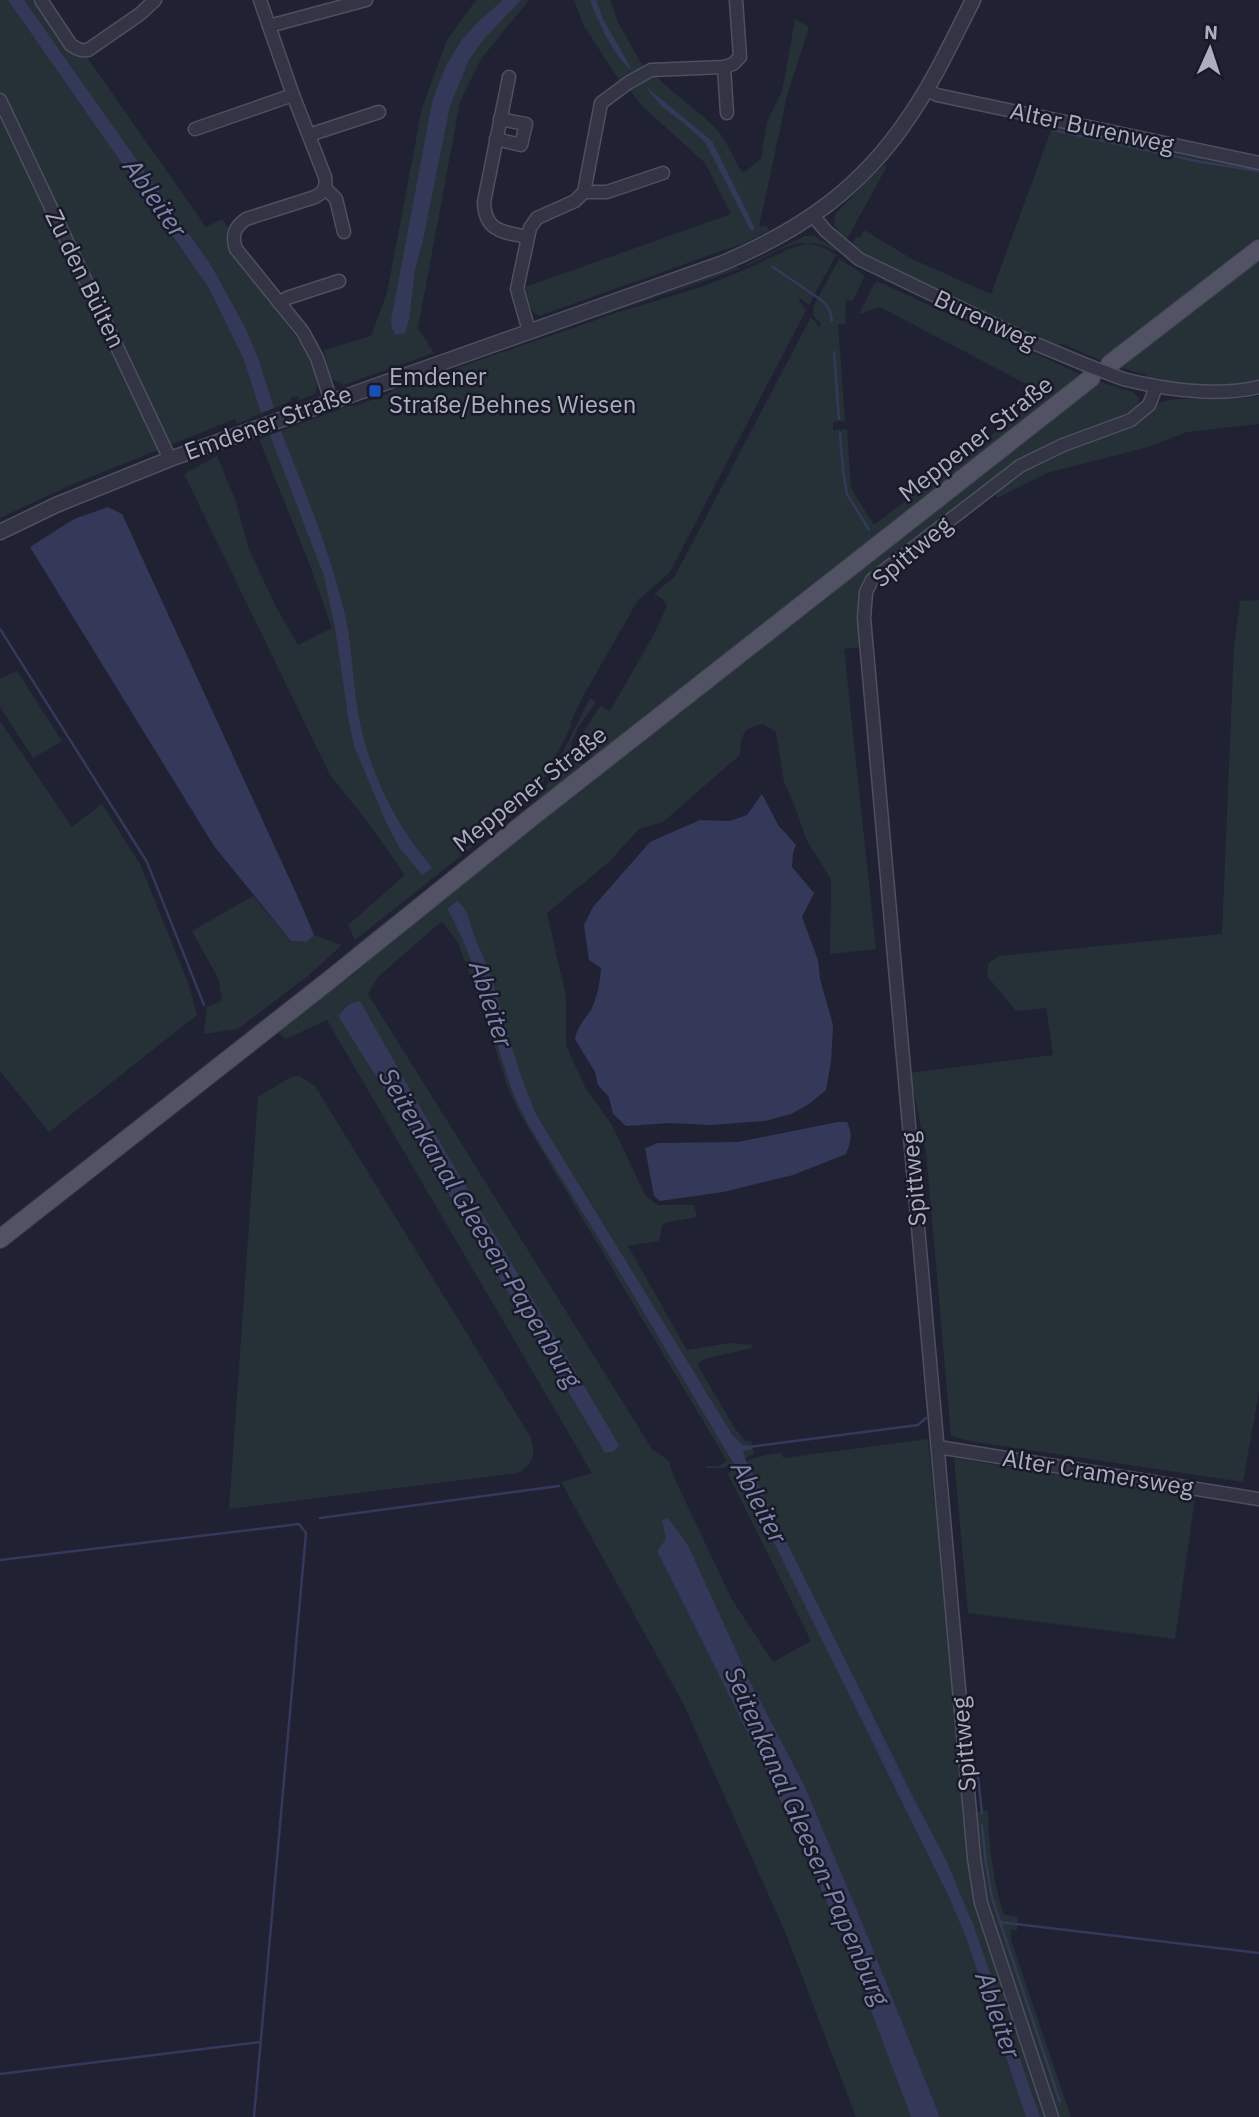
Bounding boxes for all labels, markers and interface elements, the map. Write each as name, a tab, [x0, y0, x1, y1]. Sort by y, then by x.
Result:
north arrow	[1175, 14, 1245, 84]
text: N	[1203, 20, 1218, 44]
street label: Alter Burenweg	[1007, 94, 1177, 160]
water label: Ableiter	[116, 150, 196, 245]
street label: Zu den Bülten	[39, 204, 133, 353]
street label: Burenweg	[929, 282, 1042, 357]
place label: Emdener Straße/Behnes Wiesen	[389, 360, 636, 420]
street label: Meppener Straße	[892, 368, 1059, 509]
street label: Emdener Straße	[180, 377, 356, 467]
marker: Emdener Straße/Behnes Wiesen	[367, 383, 383, 399]
street label: Spittweg	[865, 508, 958, 594]
street label: Meppener Straße	[446, 718, 613, 859]
water label: Ableiter	[462, 955, 522, 1053]
water label: Seitenkanal Gleesen-Papenburg	[372, 1061, 591, 1395]
street label: Spittweg	[893, 1130, 933, 1228]
street label: Alter Cramersweg	[1000, 1441, 1196, 1503]
water label: Ableiter	[724, 1453, 797, 1550]
water label: Seitenkanal Gleesen-Papenburg	[718, 1661, 899, 2012]
street label: Spittweg	[943, 1695, 983, 1793]
water label: Ableiter	[968, 1966, 1030, 2064]

